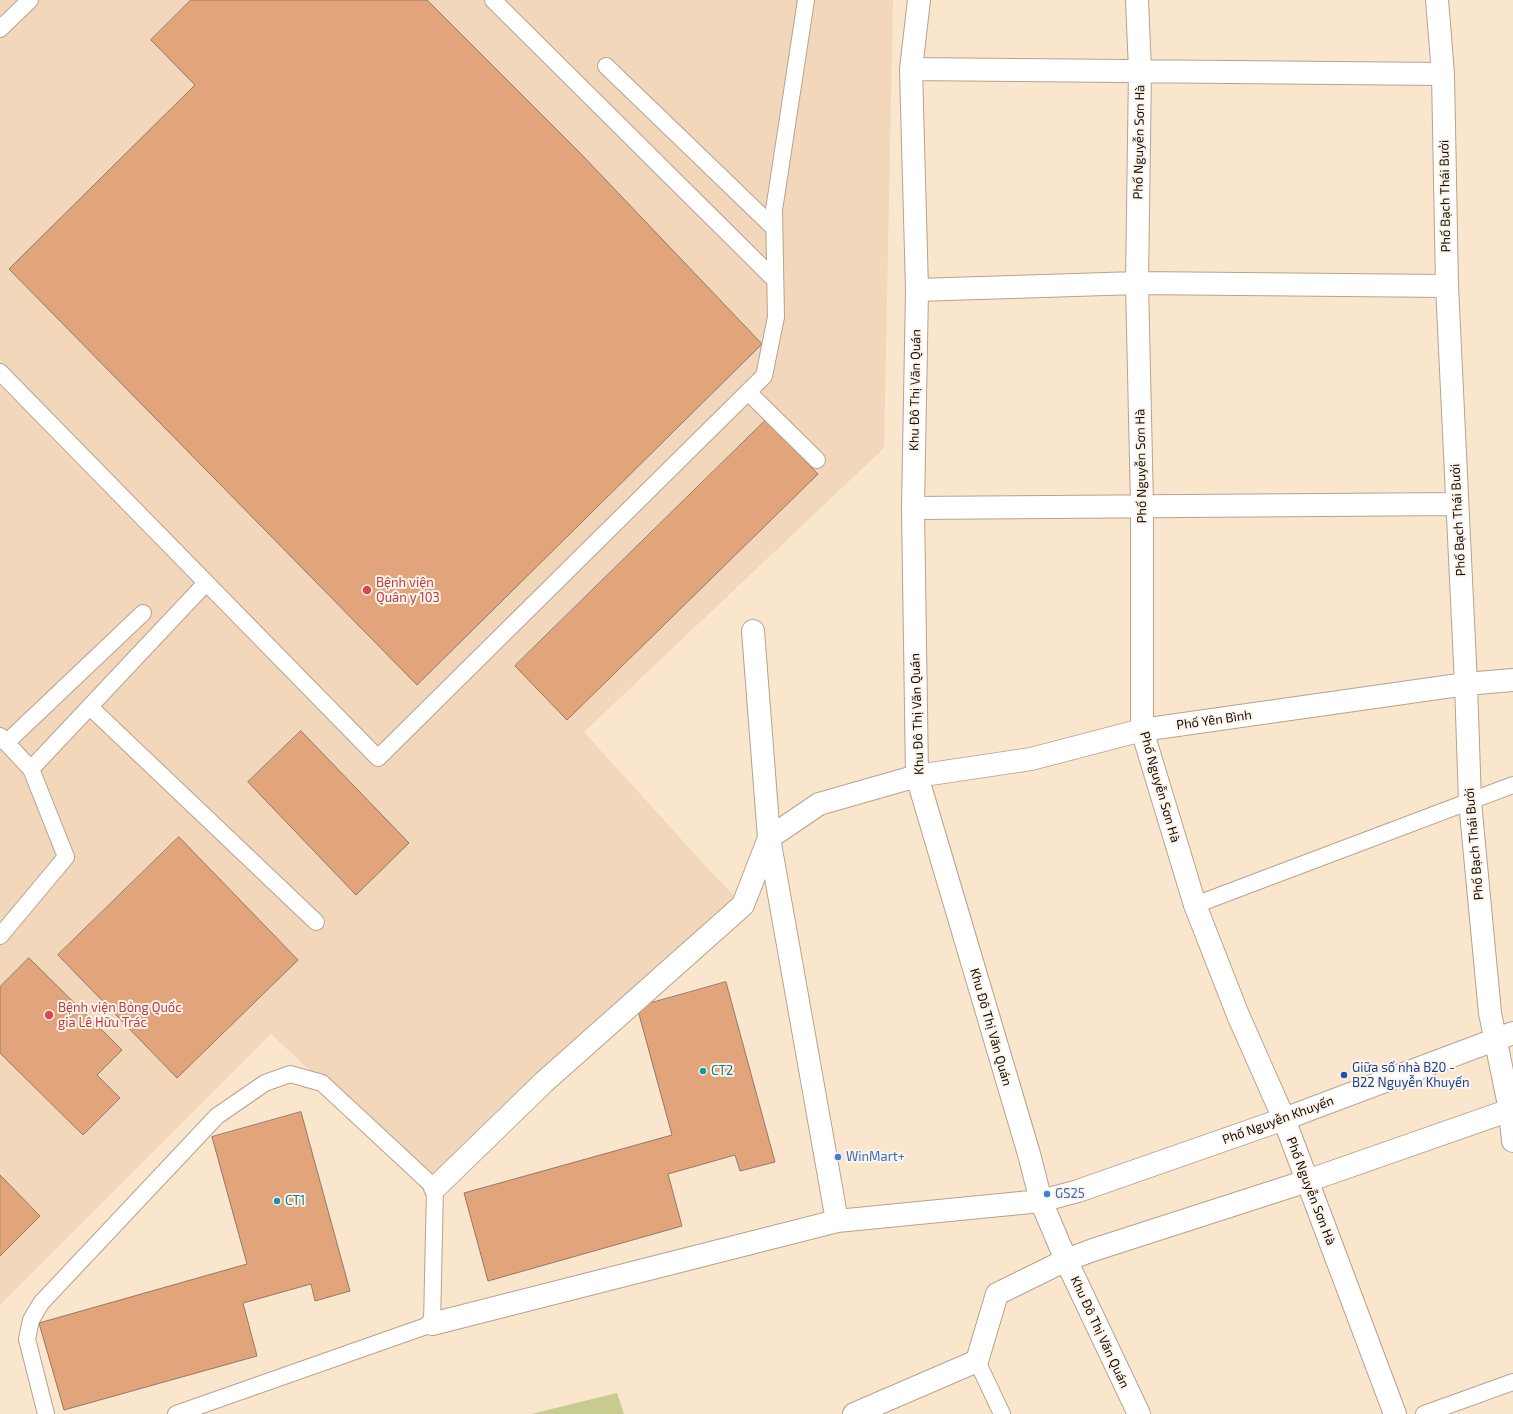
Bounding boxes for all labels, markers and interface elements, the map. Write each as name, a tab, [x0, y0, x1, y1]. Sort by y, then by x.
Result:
street label: Phố Nguyễn Sơn Hà	[1130, 85, 1148, 199]
street label: Phố Bạch Thái Bưởi	[1436, 140, 1454, 252]
street label: Khu Đô Thị Văn Quán	[906, 329, 924, 451]
street label: Phố Nguyễn Sơn Hà	[1132, 409, 1150, 523]
street label: Phố Bạch Thái Bưởi	[1447, 463, 1469, 577]
place label: Bệnh viện Quân y 103	[376, 575, 440, 606]
marker: Bệnh viện Quân y 103	[361, 584, 373, 596]
street label: Khu Đô Thị Văn Quán	[907, 653, 927, 775]
street label: Phố Yên Bình	[1175, 707, 1253, 733]
street label: Phố Nguyễn Sơn Hà	[1137, 730, 1183, 844]
street label: Phố Bạch Thái Bưởi	[1461, 787, 1487, 901]
street label: Khu Đô Thị Văn Quán	[967, 966, 1015, 1088]
place label: Bệnh viện Bỏng Quốc gia Lê Hữu Trác	[58, 1000, 182, 1031]
marker: Bệnh viện Bỏng Quốc gia Lê Hữu Trác	[43, 1009, 55, 1021]
place label: Giữa số nhà B20 - B22 Nguyễn Khuyến	[1352, 1060, 1470, 1091]
place label: CT2	[711, 1063, 733, 1079]
marker: CT2	[698, 1066, 708, 1076]
marker: Giữa số nhà B20 - B22 Nguyễn Khuyến	[1339, 1070, 1349, 1080]
street label: Phố Nguyễn Khuyến	[1220, 1093, 1336, 1147]
street label: Phố Nguyễn Sơn Hà	[1283, 1135, 1339, 1247]
place label: WinMart+	[846, 1149, 905, 1165]
marker: WinMart+	[833, 1152, 843, 1162]
place label: GS25	[1055, 1186, 1085, 1202]
marker: GS25	[1042, 1189, 1052, 1199]
place label: CT1	[285, 1193, 305, 1209]
marker: CT1	[272, 1196, 282, 1206]
street label: Khu Đô Thị Văn Quán	[1067, 1274, 1133, 1390]

